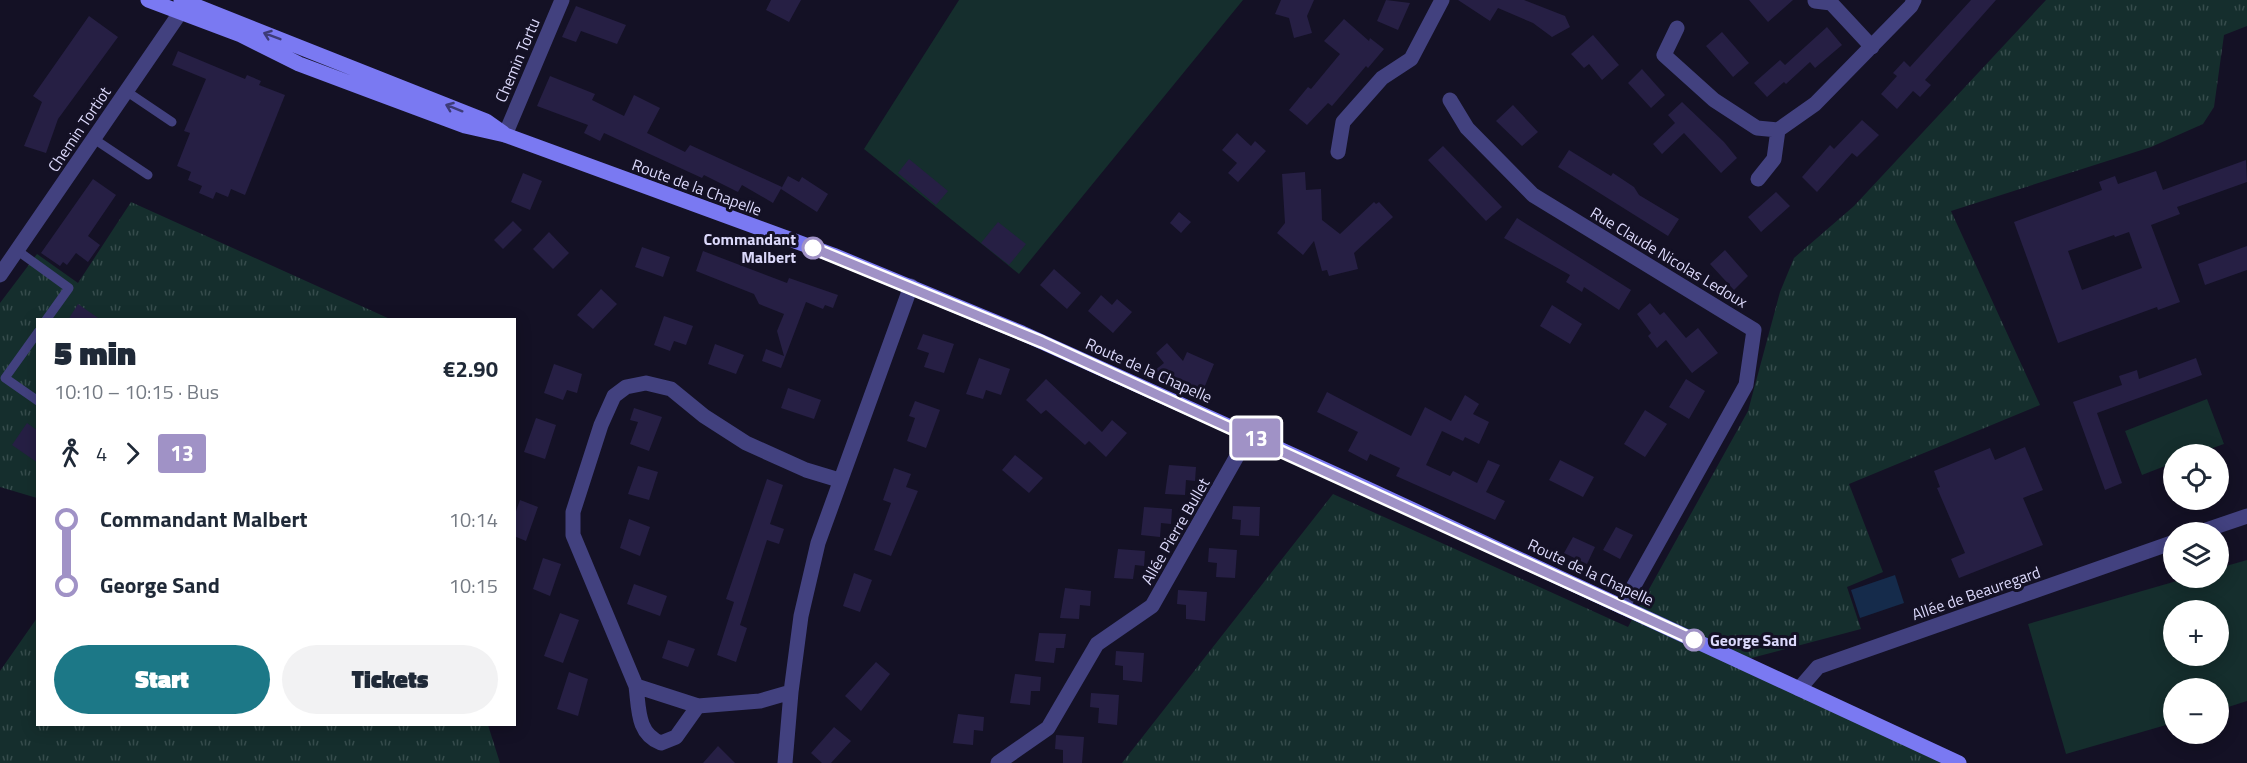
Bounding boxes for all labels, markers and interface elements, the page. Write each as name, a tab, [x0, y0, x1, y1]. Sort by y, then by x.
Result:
street label: Chemin Tortu	[488, 14, 546, 106]
one-way arrow	[264, 29, 282, 40]
street label: Chemin Tortiot	[42, 81, 117, 177]
one-way arrow	[445, 102, 463, 113]
street label: Route de la Chapelle	[629, 152, 765, 222]
street label: Rue Claude Nicolas Ledoux	[1586, 200, 1752, 314]
place label: Commandant Malbert	[703, 227, 796, 269]
marker: Commandant Malbert	[802, 237, 824, 259]
text: 5 min	[54, 328, 136, 378]
street label: Route de la Chapelle	[1082, 331, 1216, 409]
text: €2.90	[443, 352, 498, 386]
text: 10:10 – 10:15 · Bus	[54, 376, 219, 407]
line badge: 13	[1229, 418, 1283, 458]
text: 13	[1244, 422, 1268, 454]
icon: walk	[54, 437, 87, 470]
icon: forward	[116, 437, 149, 470]
text: 13	[170, 437, 194, 469]
text: 4	[96, 438, 107, 469]
map controls	[2163, 444, 2229, 744]
button: locate	[2163, 444, 2229, 510]
street label: Allée Pierre Bullet	[1135, 473, 1215, 589]
text: Commandant Malbert	[100, 502, 308, 536]
text: 10:14	[449, 504, 498, 535]
button: layers	[2163, 522, 2229, 588]
street label: Route de la Chapelle	[1524, 532, 1658, 612]
street label: Allée de Beauregard	[1908, 560, 2044, 626]
text: George Sand	[100, 568, 220, 602]
text: 10:15	[449, 570, 498, 601]
button: +	[2163, 600, 2229, 666]
place label: George Sand	[1710, 628, 1797, 652]
marker: George Sand	[1683, 629, 1705, 651]
button: Start	[54, 645, 270, 714]
button: Tickets	[282, 645, 498, 714]
button: −	[2163, 678, 2229, 744]

